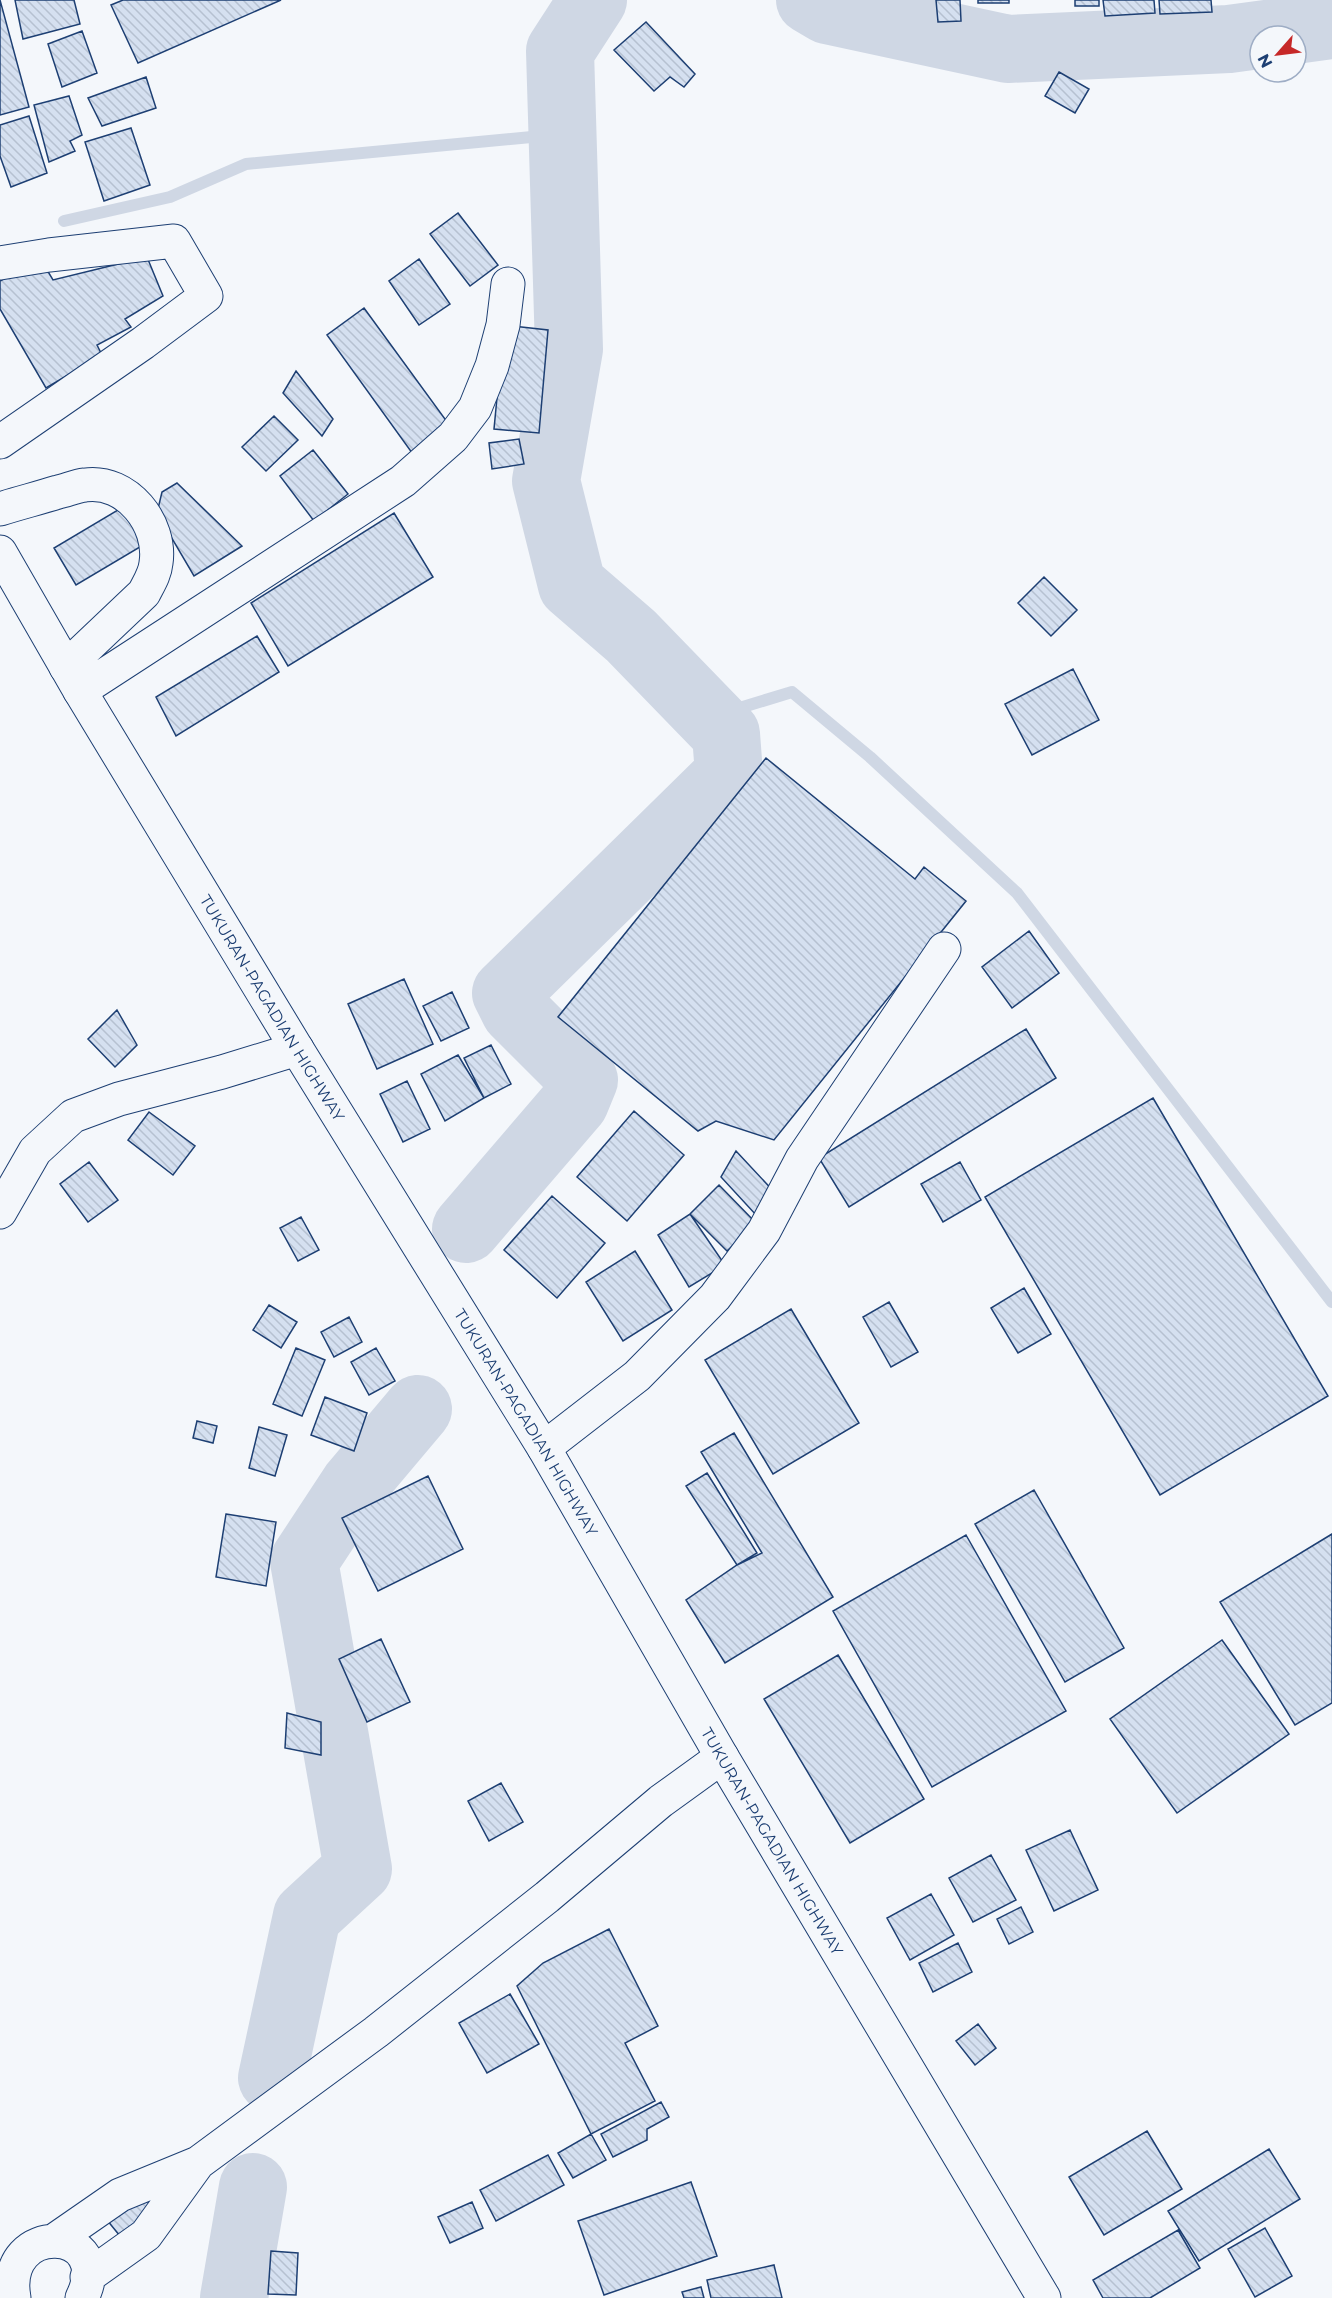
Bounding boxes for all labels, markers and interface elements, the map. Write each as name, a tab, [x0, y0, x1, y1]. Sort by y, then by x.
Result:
north arrow	[1248, 24, 1308, 84]
text: N	[1254, 51, 1277, 71]
street label: TUKURAN-PAGADIAN HIGHWAY	[196, 891, 349, 1125]
street label: TUKURAN-PAGADIAN HIGHWAY	[450, 1305, 602, 1540]
street label: TUKURAN-PAGADIAN HIGHWAY	[697, 1724, 847, 1960]

